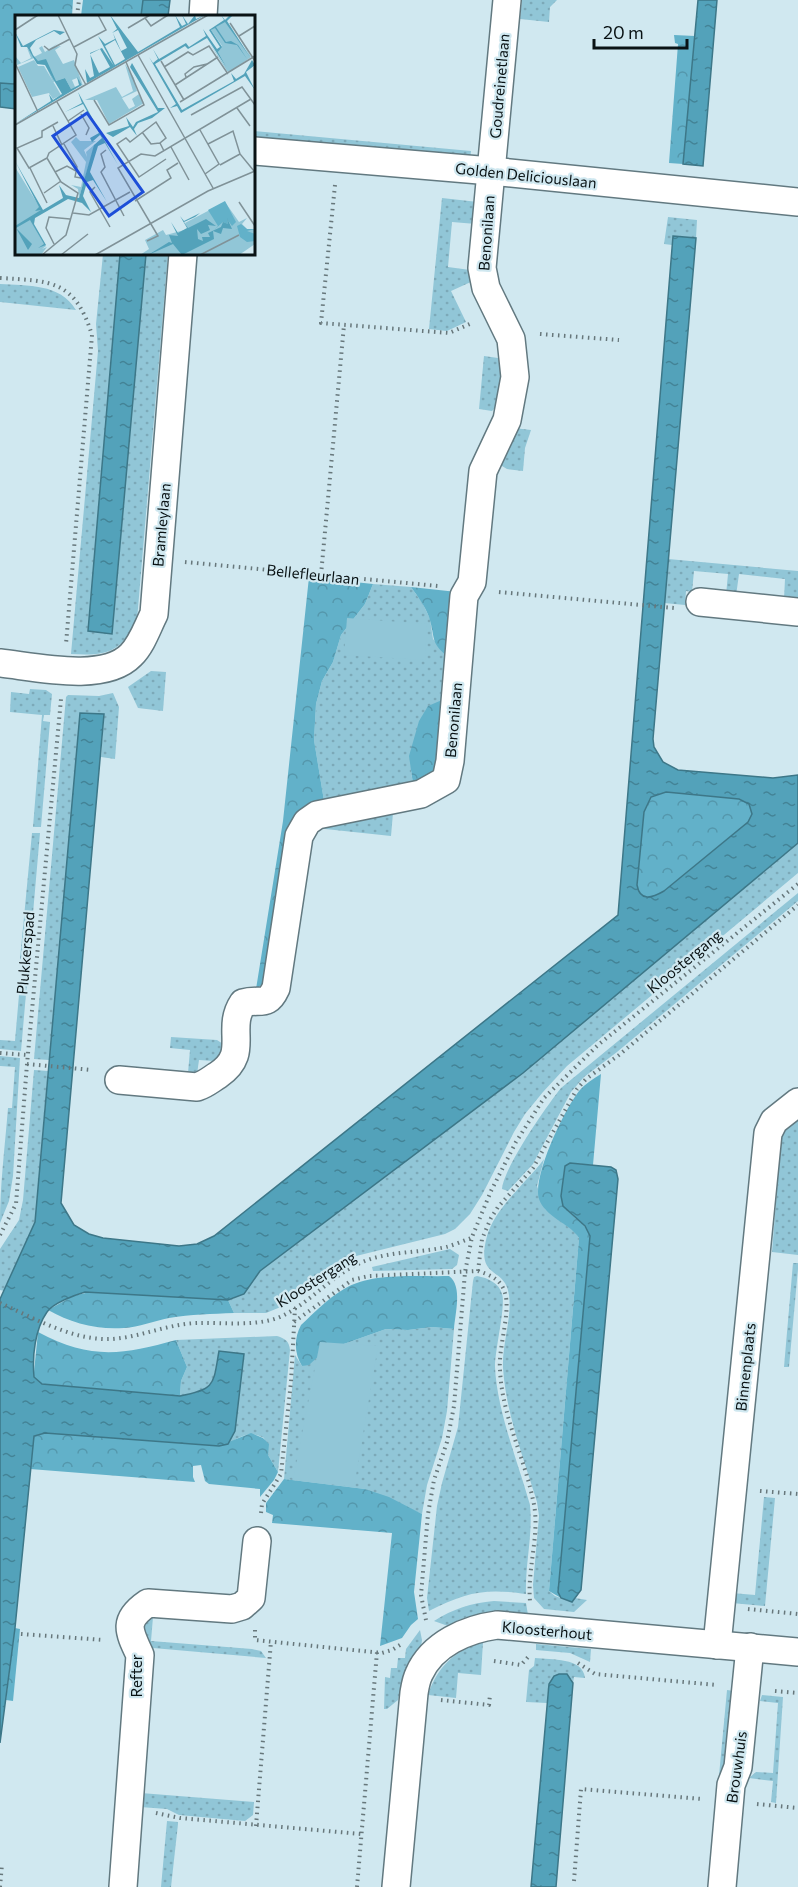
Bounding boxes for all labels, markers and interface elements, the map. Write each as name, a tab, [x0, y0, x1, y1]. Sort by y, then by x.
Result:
scale bar	[594, 12, 687, 50]
inset map	[15, 15, 255, 255]
text: 20 m	[603, 21, 644, 43]
street label: Goudreinetlaan	[485, 33, 513, 139]
street label: Golden Deliciouslaan	[454, 159, 598, 191]
street label: Benonilaan	[474, 195, 498, 271]
street label: Bramleylaan	[148, 482, 174, 568]
street label: Bellefleurlaan	[266, 560, 360, 588]
street label: Benonilaan	[441, 682, 465, 758]
street label: Plukkerspad	[12, 911, 38, 995]
street label: Kloostergang	[643, 925, 725, 997]
street label: Kloostergang	[273, 1247, 359, 1311]
street label: Binnenplaats	[731, 1322, 759, 1412]
street label: Kloosterhout	[501, 1617, 593, 1643]
street label: Refter	[127, 1654, 145, 1698]
street label: Brouwhuis	[722, 1730, 750, 1804]

